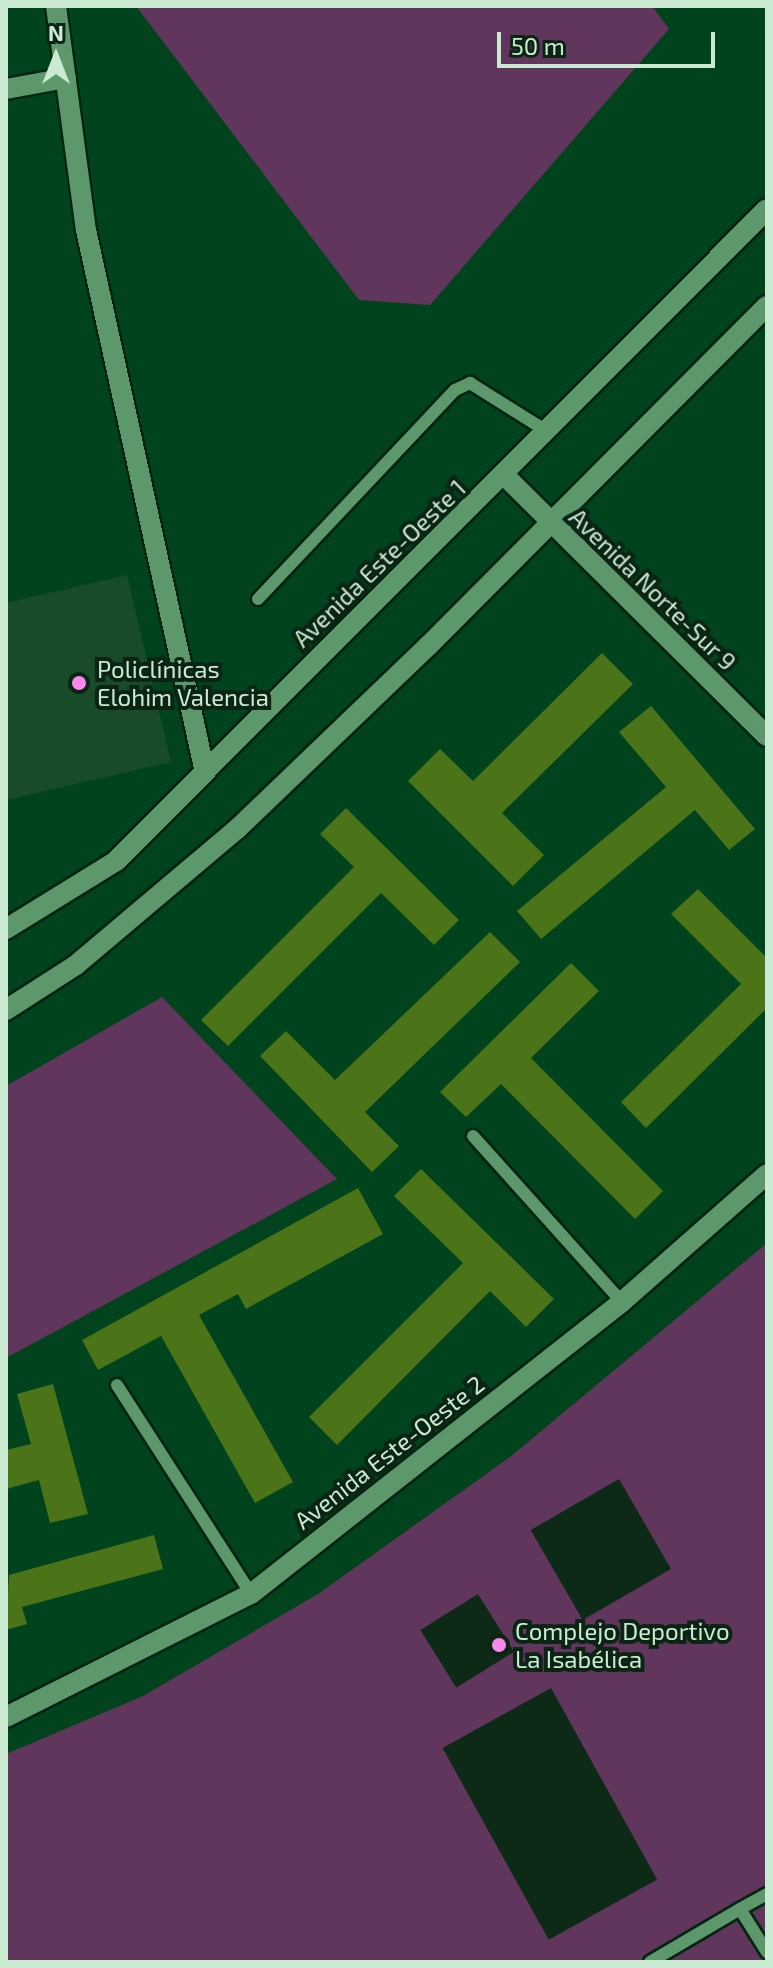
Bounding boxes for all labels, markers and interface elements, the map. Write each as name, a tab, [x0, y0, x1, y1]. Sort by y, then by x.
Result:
north arrow	[16, 16, 96, 96]
scale bar	[501, 16, 719, 66]
text: N	[48, 19, 64, 45]
text: 50 m	[511, 31, 565, 60]
street label: Avenida Este-Oeste 1	[287, 473, 471, 653]
street label: Avenida Norte-Sur 9	[564, 502, 742, 676]
place label: Policlínicas Elohim Valencia	[97, 655, 269, 711]
marker: Policlínicas Elohim Valencia	[68, 672, 90, 694]
street label: Avenida Este-Oeste 2	[289, 1369, 489, 1535]
place label: Complejo Deportivo La Isabélica	[515, 1617, 730, 1673]
marker: Complejo Deportivo La Isabélica	[490, 1636, 508, 1654]

